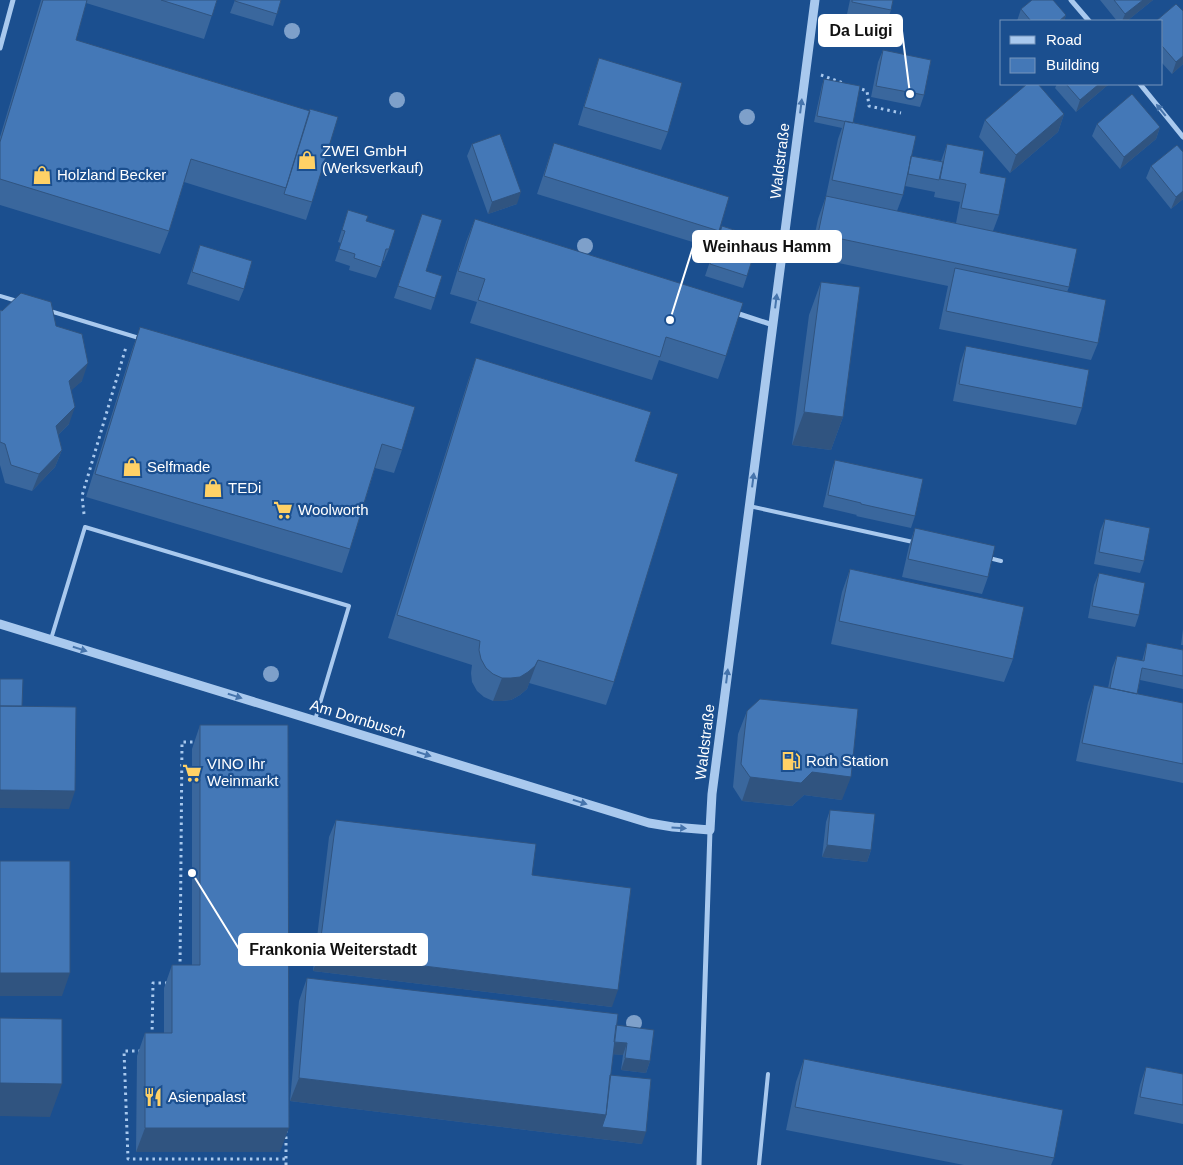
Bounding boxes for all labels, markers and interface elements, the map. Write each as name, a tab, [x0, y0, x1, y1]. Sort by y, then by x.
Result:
callout: Da Luigi	[819, 15, 902, 46]
legend	[1000, 20, 1163, 85]
text: Da Luigi	[829, 22, 893, 39]
text: Road	[1046, 31, 1082, 48]
text: Building	[1046, 56, 1099, 73]
one-way arrow	[798, 97, 806, 113]
one-way arrow	[1156, 104, 1167, 117]
street label: Waldstraße	[766, 122, 793, 200]
place label: ZWEI GmbH (Werksverkauf)	[322, 142, 423, 176]
shop icon: ZWEI GmbH (Werksverkauf)	[296, 149, 318, 171]
shop icon: Holzland Becker	[31, 164, 53, 186]
place label: Holzland Becker	[57, 166, 166, 183]
callout: Weinhaus Hamm	[693, 231, 841, 262]
text: Weinhaus Hamm	[703, 238, 831, 255]
one-way arrow	[772, 293, 780, 309]
shop icon: Selfmade	[121, 456, 143, 478]
place label: Selfmade	[147, 458, 210, 475]
one-way arrow	[749, 472, 757, 488]
shop icon: TEDi	[202, 477, 224, 499]
place label: TEDi	[228, 479, 261, 496]
supermarket icon: Woolworth	[272, 499, 294, 521]
place label: Woolworth	[298, 501, 369, 518]
one-way arrow	[73, 645, 88, 653]
one-way arrow	[724, 667, 732, 683]
one-way arrow	[228, 693, 243, 701]
street label: Am Dornbusch	[308, 696, 408, 741]
street label: Waldstraße	[691, 703, 718, 781]
fuel station icon: Roth Station	[780, 750, 802, 772]
one-way arrow	[417, 751, 432, 759]
place label: Roth Station	[806, 752, 889, 769]
place label: VINO Ihr Weinmarkt	[207, 755, 279, 789]
supermarket icon: VINO Ihr Weinmarkt	[181, 762, 203, 784]
one-way arrow	[572, 799, 587, 806]
one-way arrow	[671, 824, 687, 832]
callout: Frankonia Weiterstadt	[239, 934, 427, 965]
text: Frankonia Weiterstadt	[249, 941, 418, 958]
restaurant icon: Asienpalast	[142, 1086, 164, 1108]
place label: Asienpalast	[168, 1088, 246, 1105]

